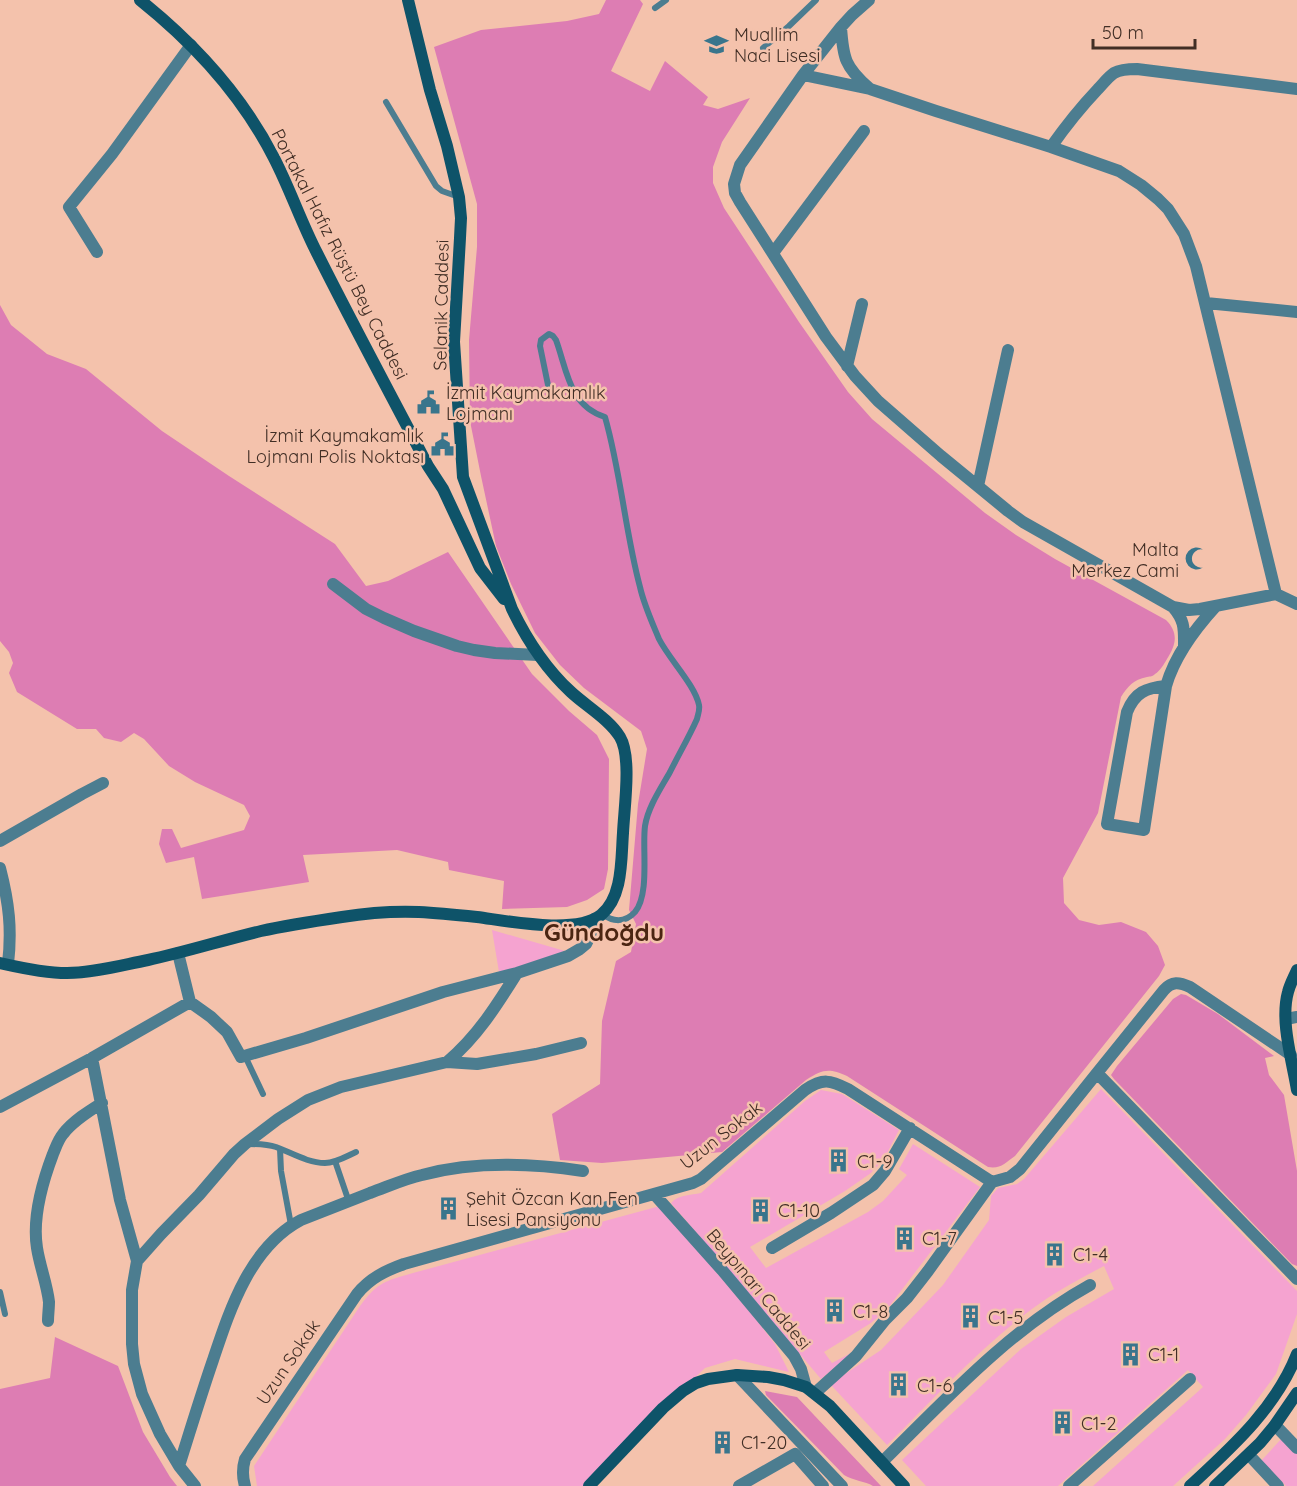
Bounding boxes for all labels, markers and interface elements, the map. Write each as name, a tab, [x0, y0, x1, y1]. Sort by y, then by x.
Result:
scale bar	[1093, 12, 1195, 50]
text: 50 m	[1102, 21, 1144, 44]
place label: Muallim Naci Lisesi	[734, 23, 820, 67]
school or university icon: Muallim Naci Lisesi	[703, 31, 729, 57]
street label: Portakal Hafız Rüştü Bey Caddesi	[267, 125, 413, 383]
street label: Selanik Caddesi	[428, 239, 454, 371]
place label: İzmit Kaymakamlık Lojmanı	[446, 381, 606, 425]
public building icon: İzmit Kaymakamlık Lojmanı	[415, 389, 441, 415]
place label: İzmit Kaymakamlık Lojmanı Polis Noktası	[247, 424, 424, 468]
public building icon: İzmit Kaymakamlık Lojmanı Polis Noktası	[429, 432, 455, 458]
place label: Malta Merkez Cami	[1071, 538, 1179, 582]
mosque icon: Malta Merkez Cami	[1184, 546, 1210, 572]
district label: Gündoğdu	[544, 917, 664, 947]
street label: Uzun Sokak	[675, 1096, 767, 1174]
building icon: C1-9	[826, 1148, 852, 1174]
place label: C1-9	[857, 1150, 892, 1173]
place label: Şehit Özcan Kan Fen Lisesi Pansiyonu	[466, 1187, 638, 1231]
building icon: Şehit Özcan Kan Fen Lisesi Pansiyonu	[435, 1195, 461, 1221]
building icon: C1-10	[747, 1197, 773, 1223]
place label: C1-10	[778, 1199, 820, 1222]
street label: Beypınarı Caddesi	[702, 1224, 816, 1354]
building icon: C1-7	[891, 1225, 917, 1251]
place label: C1-7	[922, 1227, 957, 1250]
building icon: C1-4	[1042, 1241, 1068, 1267]
place label: C1-4	[1073, 1243, 1108, 1266]
building icon: C1-8	[822, 1298, 848, 1324]
place label: C1-8	[853, 1300, 888, 1323]
building icon: C1-5	[957, 1304, 983, 1330]
place label: C1-5	[988, 1306, 1023, 1329]
street label: Uzun Sokak	[251, 1315, 325, 1409]
building icon: C1-1	[1117, 1341, 1143, 1367]
place label: C1-1	[1148, 1343, 1179, 1366]
building icon: C1-6	[886, 1372, 912, 1398]
place label: C1-6	[917, 1374, 952, 1397]
building icon: C1-2	[1050, 1410, 1076, 1436]
place label: C1-2	[1081, 1412, 1116, 1435]
building icon: C1-20	[710, 1429, 736, 1455]
place label: C1-20	[741, 1431, 787, 1454]

